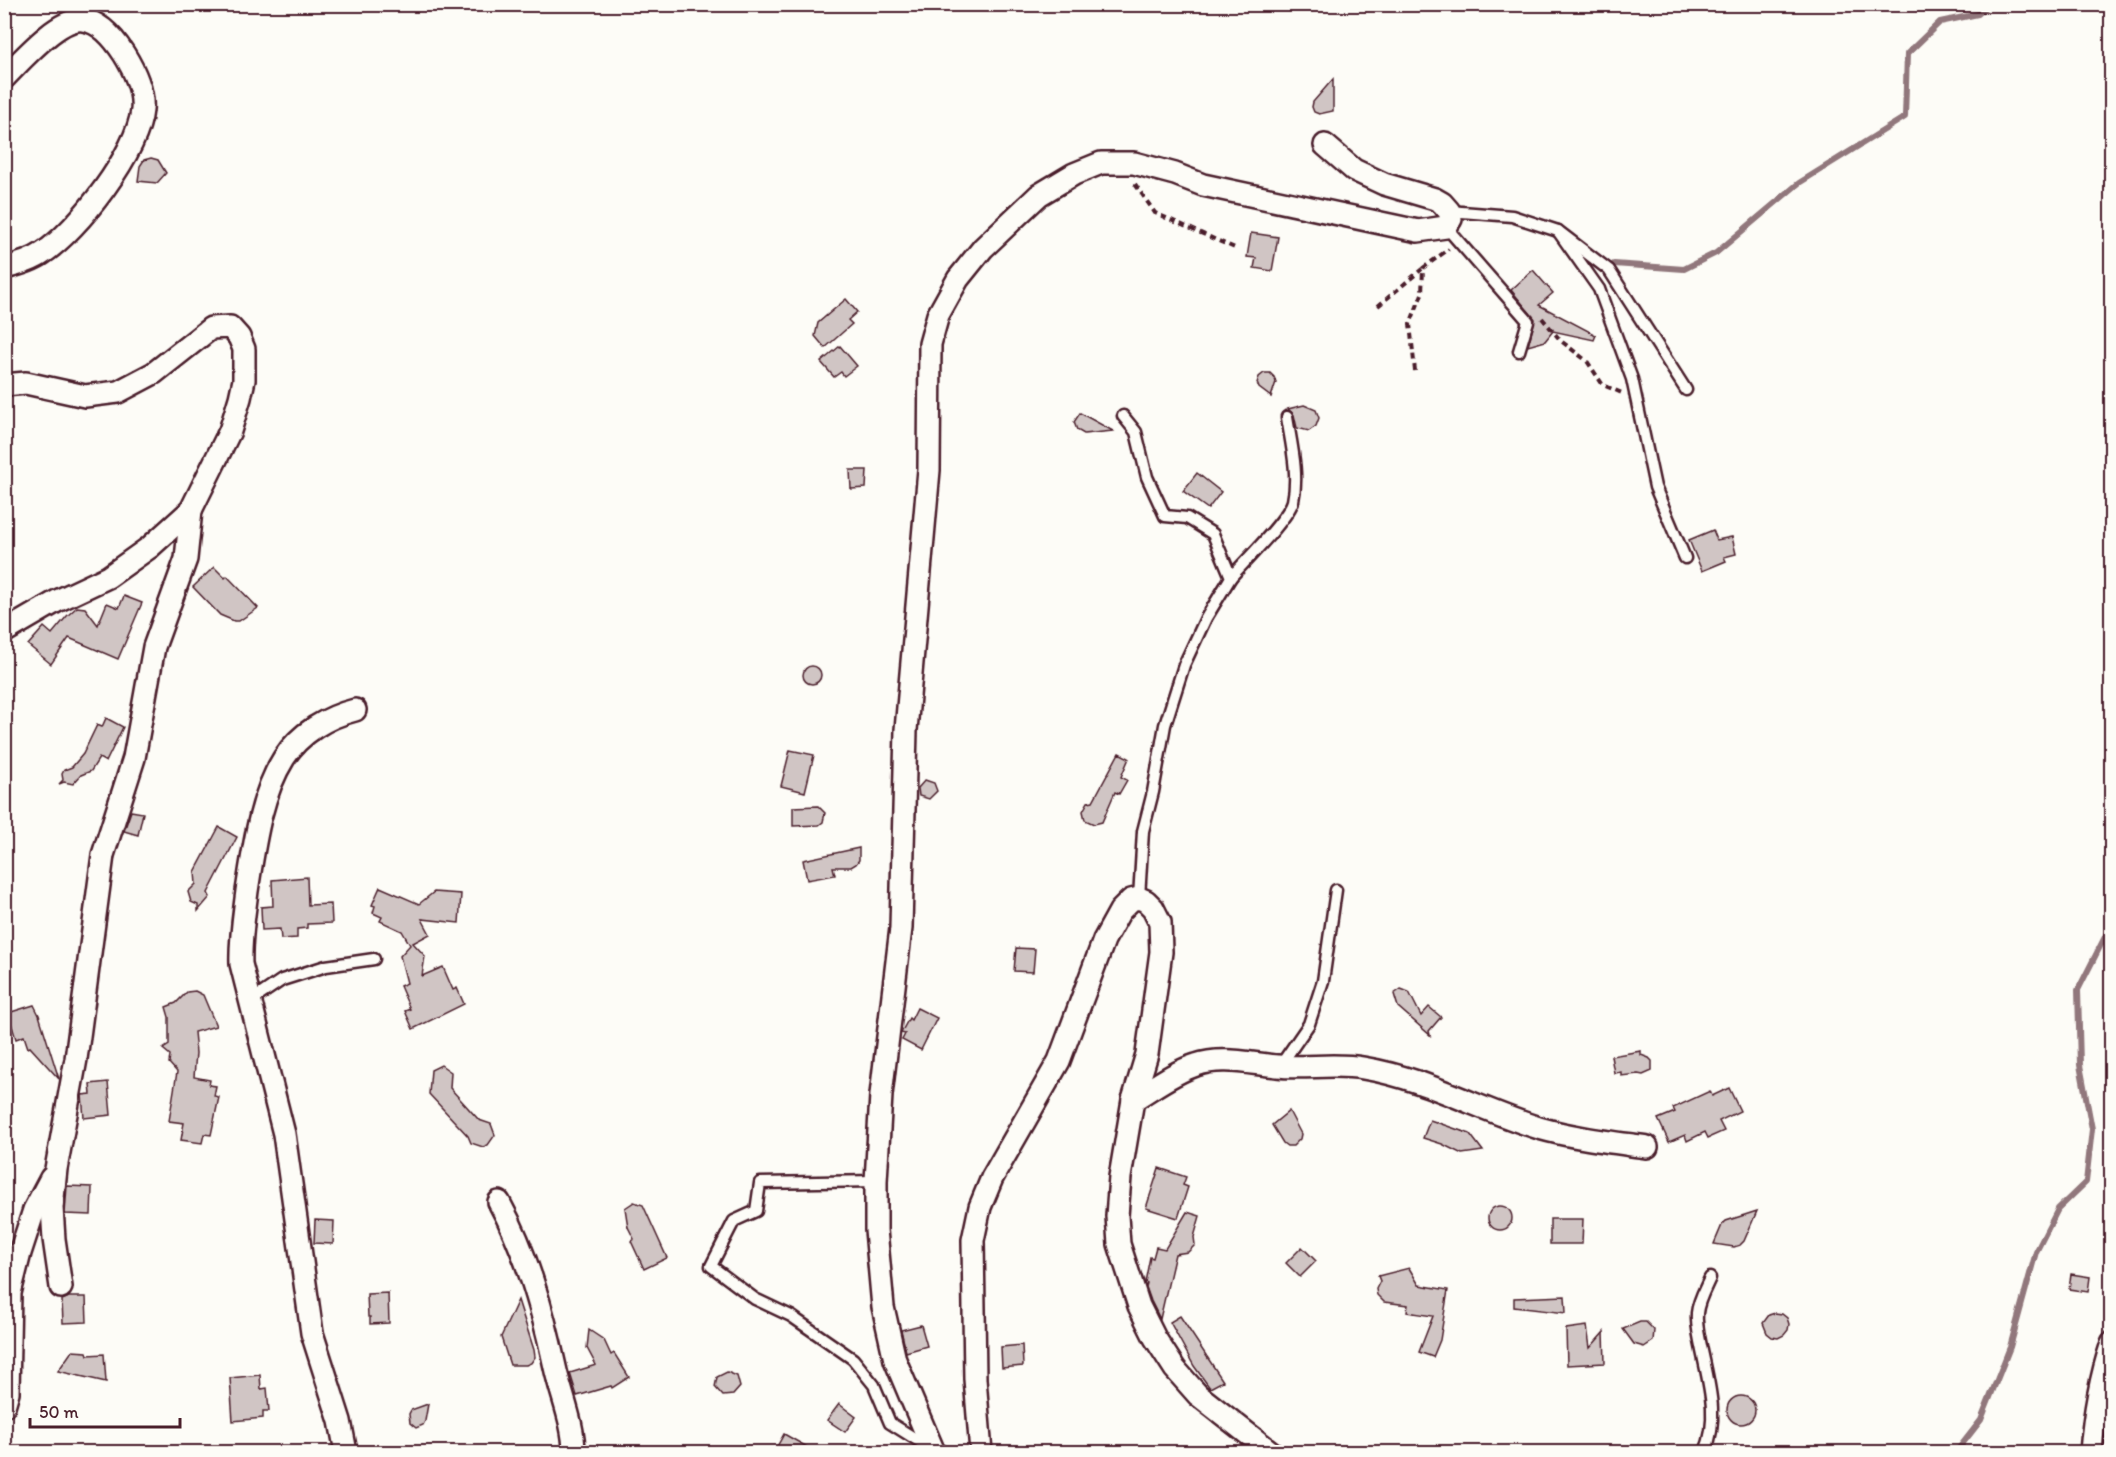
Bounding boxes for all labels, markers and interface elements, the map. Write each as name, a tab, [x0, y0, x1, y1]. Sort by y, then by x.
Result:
scale bar	[30, 1391, 180, 1429]
text: 50 m	[39, 1401, 79, 1423]

